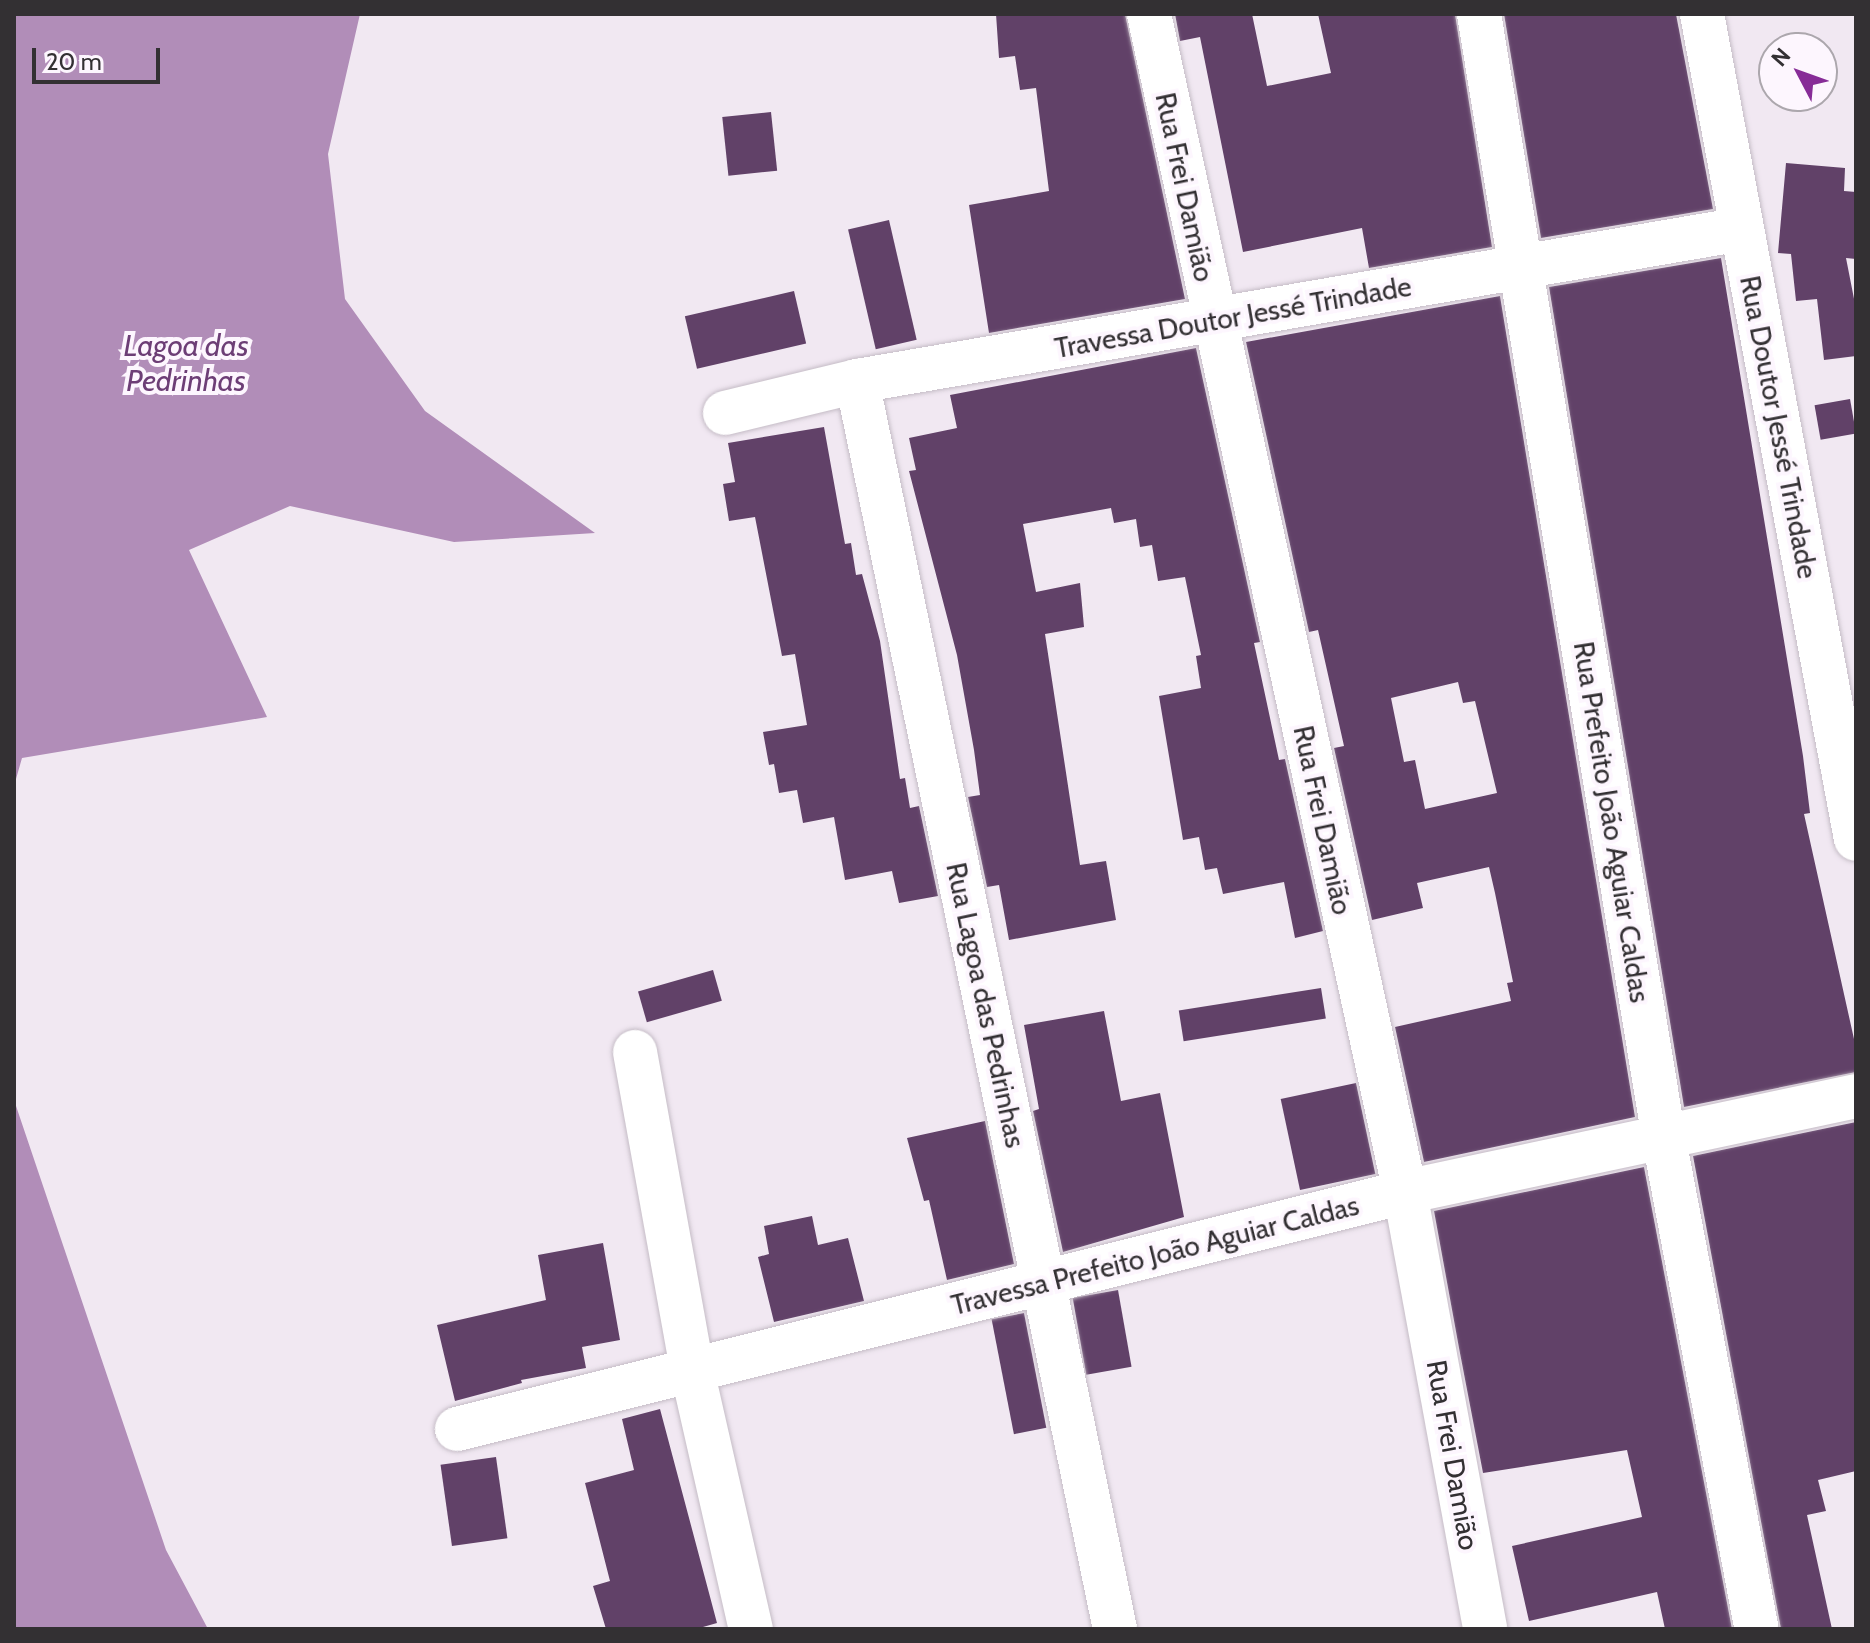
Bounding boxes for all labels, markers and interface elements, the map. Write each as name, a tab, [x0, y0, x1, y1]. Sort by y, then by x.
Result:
scale bar	[36, 32, 164, 82]
north arrow	[1758, 32, 1838, 112]
text: N	[1766, 43, 1796, 72]
text: 20 m	[46, 47, 102, 76]
street label: Rua Frei Damião	[1149, 89, 1221, 285]
street label: Travessa Doutor Jessé Trindade	[1052, 269, 1414, 365]
street label: Rua Doutor Jessé Trindade	[1733, 273, 1825, 581]
water label: Lagoa das Pedrinhas	[123, 328, 249, 398]
street label: Rua Prefeito João Aguiar Caldas	[1567, 639, 1657, 1005]
street label: Rua Frei Damião	[1287, 722, 1359, 918]
street label: Rua Lagoa das Pedrinhas	[939, 859, 1033, 1151]
street label: Travessa Prefeito João Aguiar Caldas	[948, 1188, 1362, 1322]
street label: Rua Frei Damião	[1420, 1357, 1486, 1553]

